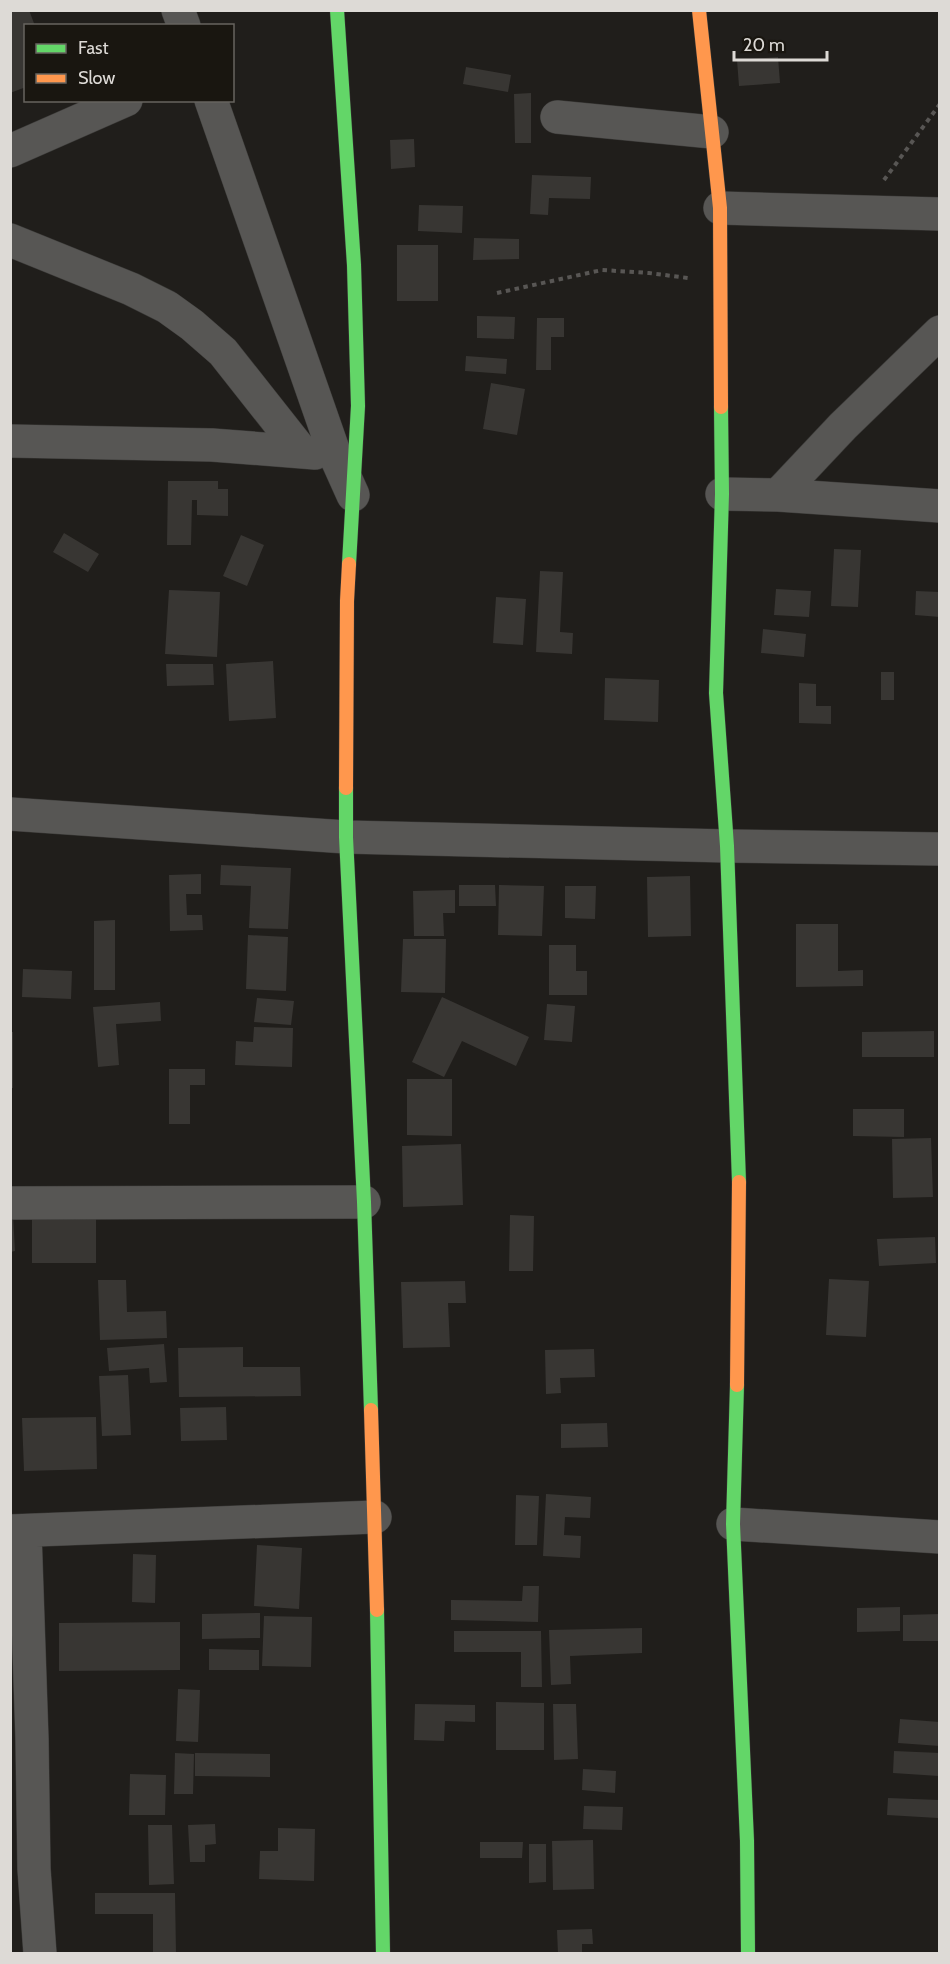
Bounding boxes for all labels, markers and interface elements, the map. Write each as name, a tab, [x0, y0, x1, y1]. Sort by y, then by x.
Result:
legend	[24, 24, 234, 102]
scale bar	[734, 24, 827, 62]
text: 20 m	[743, 34, 785, 56]
text: Fast	[78, 37, 109, 59]
text: Slow	[78, 67, 115, 89]

